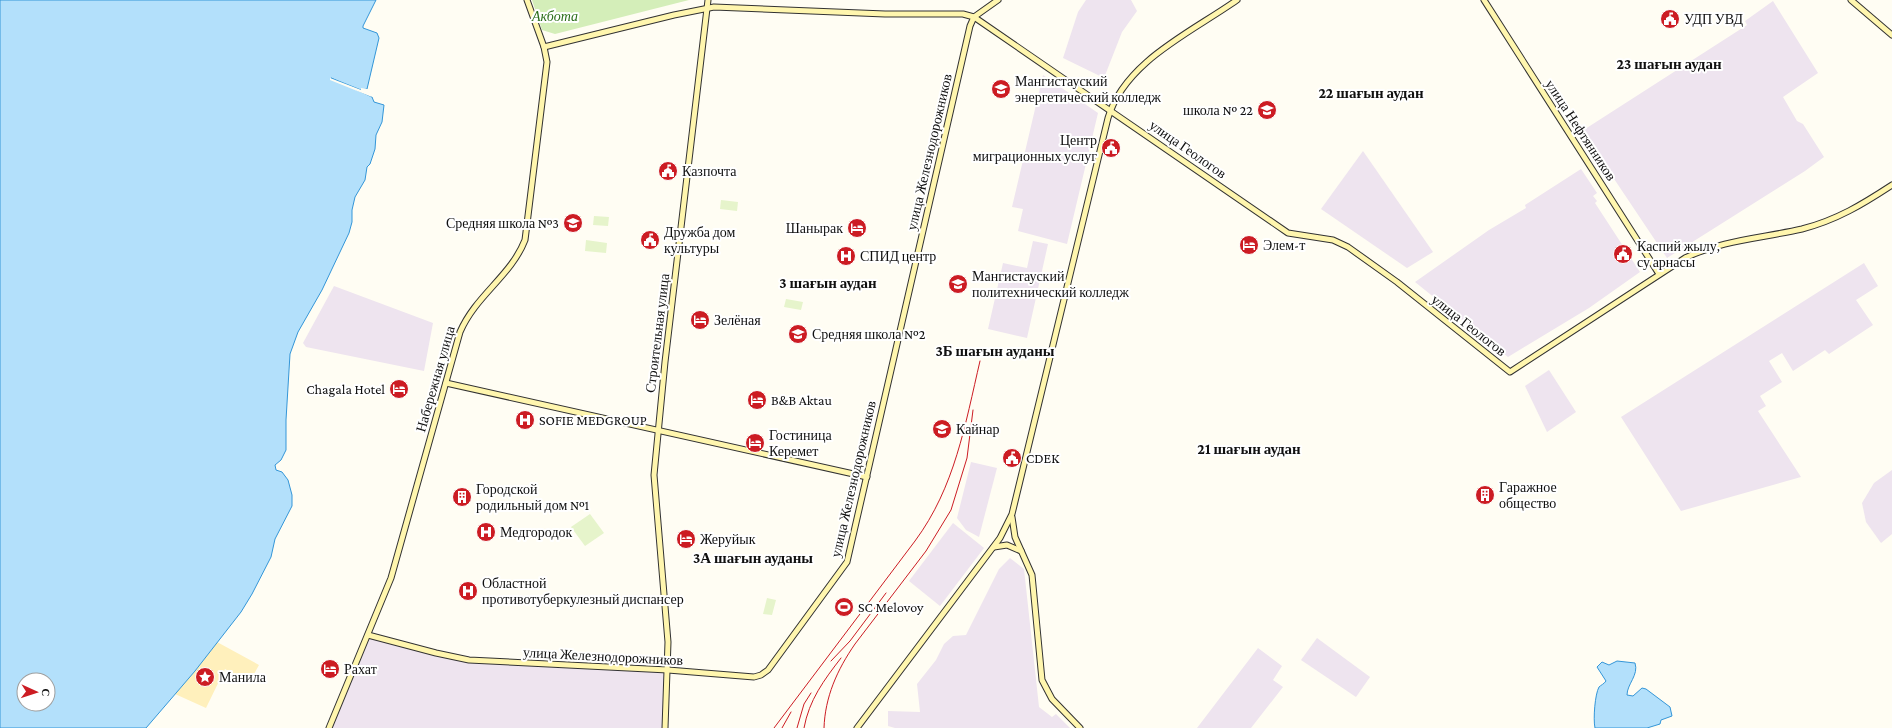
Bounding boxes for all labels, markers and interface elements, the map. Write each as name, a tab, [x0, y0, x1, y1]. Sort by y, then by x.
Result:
park label: Акбота	[531, 8, 578, 24]
public building icon: УДП УВД	[1659, 8, 1681, 30]
place label: УДП УВД	[1684, 11, 1743, 27]
district label: 23 шағын аудан	[1616, 56, 1722, 72]
street label: улица Железнодорожников	[903, 72, 955, 232]
place label: Мангистауский энергетический колледж	[1015, 73, 1161, 105]
street label: улица Нефтянников	[1542, 76, 1620, 184]
school or university icon: Мангистауский энергетический колледж	[990, 78, 1012, 100]
district label: 22 шағын аудан	[1318, 85, 1424, 101]
school or university icon: школа № 22	[1256, 99, 1278, 121]
place label: школа № 22	[1183, 102, 1253, 118]
street label: улица Геологов	[1146, 117, 1230, 182]
place label: Центр миграционных услуг	[973, 132, 1097, 164]
public building icon: Центр миграционных услуг	[1100, 137, 1122, 159]
public building icon: Казпочта	[657, 160, 679, 182]
place label: Казпочта	[682, 163, 737, 179]
school or university icon: Средняя школа №3	[562, 212, 584, 234]
place label: Средняя школа №3	[446, 215, 559, 231]
hotel icon: Шанырак	[846, 217, 868, 239]
place label: Шанырак	[786, 220, 843, 236]
place label: Дружба дом культуры	[664, 224, 735, 256]
public building icon: Дружба дом культуры	[639, 229, 661, 251]
hotel icon: Элем-т	[1238, 234, 1260, 256]
place label: Элем-т	[1263, 237, 1305, 253]
place label: Каспий жылу, су арнасы	[1637, 238, 1720, 270]
public building icon: Каспий жылу, су арнасы	[1612, 243, 1634, 265]
hospital icon: СПИД центр	[835, 245, 857, 267]
place label: СПИД центр	[860, 248, 936, 264]
place label: Мангистауский политехнический колледж	[972, 268, 1129, 300]
street label: Строительная улица	[642, 272, 672, 394]
school or university icon: Мангистауский политехнический колледж	[947, 273, 969, 295]
district label: 3 шағын аудан	[779, 275, 877, 291]
street label: улица Геологов	[1429, 291, 1510, 359]
hotel icon: Зелёная	[689, 309, 711, 331]
place label: Зелёная	[714, 312, 761, 328]
street label: Набережная улица	[412, 323, 458, 434]
school or university icon: Средняя школа №2	[787, 323, 809, 345]
place label: Средняя школа №2	[812, 326, 926, 342]
district label: 3Б шағын ауданы	[935, 343, 1055, 359]
hotel icon: Chagala Hotel	[388, 378, 410, 400]
place label: Chagala Hotel	[306, 381, 385, 397]
hotel icon: B&B Aktau	[746, 389, 768, 411]
place label: B&B Aktau	[771, 392, 832, 408]
street label: улица Железнодорожников	[827, 399, 879, 559]
hospital icon: SOFIE MEDGROUP	[514, 409, 536, 431]
place label: SOFIE MEDGROUP	[539, 412, 647, 428]
school or university icon: Кайнар	[931, 418, 953, 440]
place label: Кайнар	[956, 421, 1000, 437]
place label: Гостиница Керемет	[769, 427, 833, 459]
hotel icon: Гостиница Керемет	[744, 432, 766, 454]
district label: 21 шағын аудан	[1197, 441, 1301, 457]
public building icon: CDEK	[1001, 447, 1023, 469]
place label: CDEK	[1026, 450, 1060, 466]
place label: Гаражное общество	[1499, 479, 1557, 511]
place label: Городской родильный дом №1	[476, 481, 590, 513]
building icon: Гаражное общество	[1474, 484, 1496, 506]
building icon: Городской родильный дом №1	[451, 486, 473, 508]
hospital icon: Медгородок	[475, 521, 497, 543]
place label: Медгородок	[500, 524, 573, 540]
hotel icon: Жеруйык	[675, 528, 697, 550]
place label: Жеруйык	[700, 531, 756, 547]
district label: 3А шағын ауданы	[693, 550, 813, 566]
place label: Областной противотуберкулезный диспансер	[482, 575, 684, 607]
hospital icon: Областной противотуберкулезный диспансер	[457, 580, 479, 602]
sports icon: SC Melovoy	[833, 596, 855, 618]
place label: SC Melovoy	[858, 599, 924, 615]
street label: улица Железнодорожников	[523, 644, 684, 668]
hotel icon: Рахат	[319, 658, 341, 680]
place label: Рахат	[344, 661, 377, 677]
place icon: Манила	[194, 666, 216, 688]
place label: Манила	[219, 669, 267, 685]
north arrow	[16, 672, 56, 712]
text: С	[40, 688, 52, 697]

